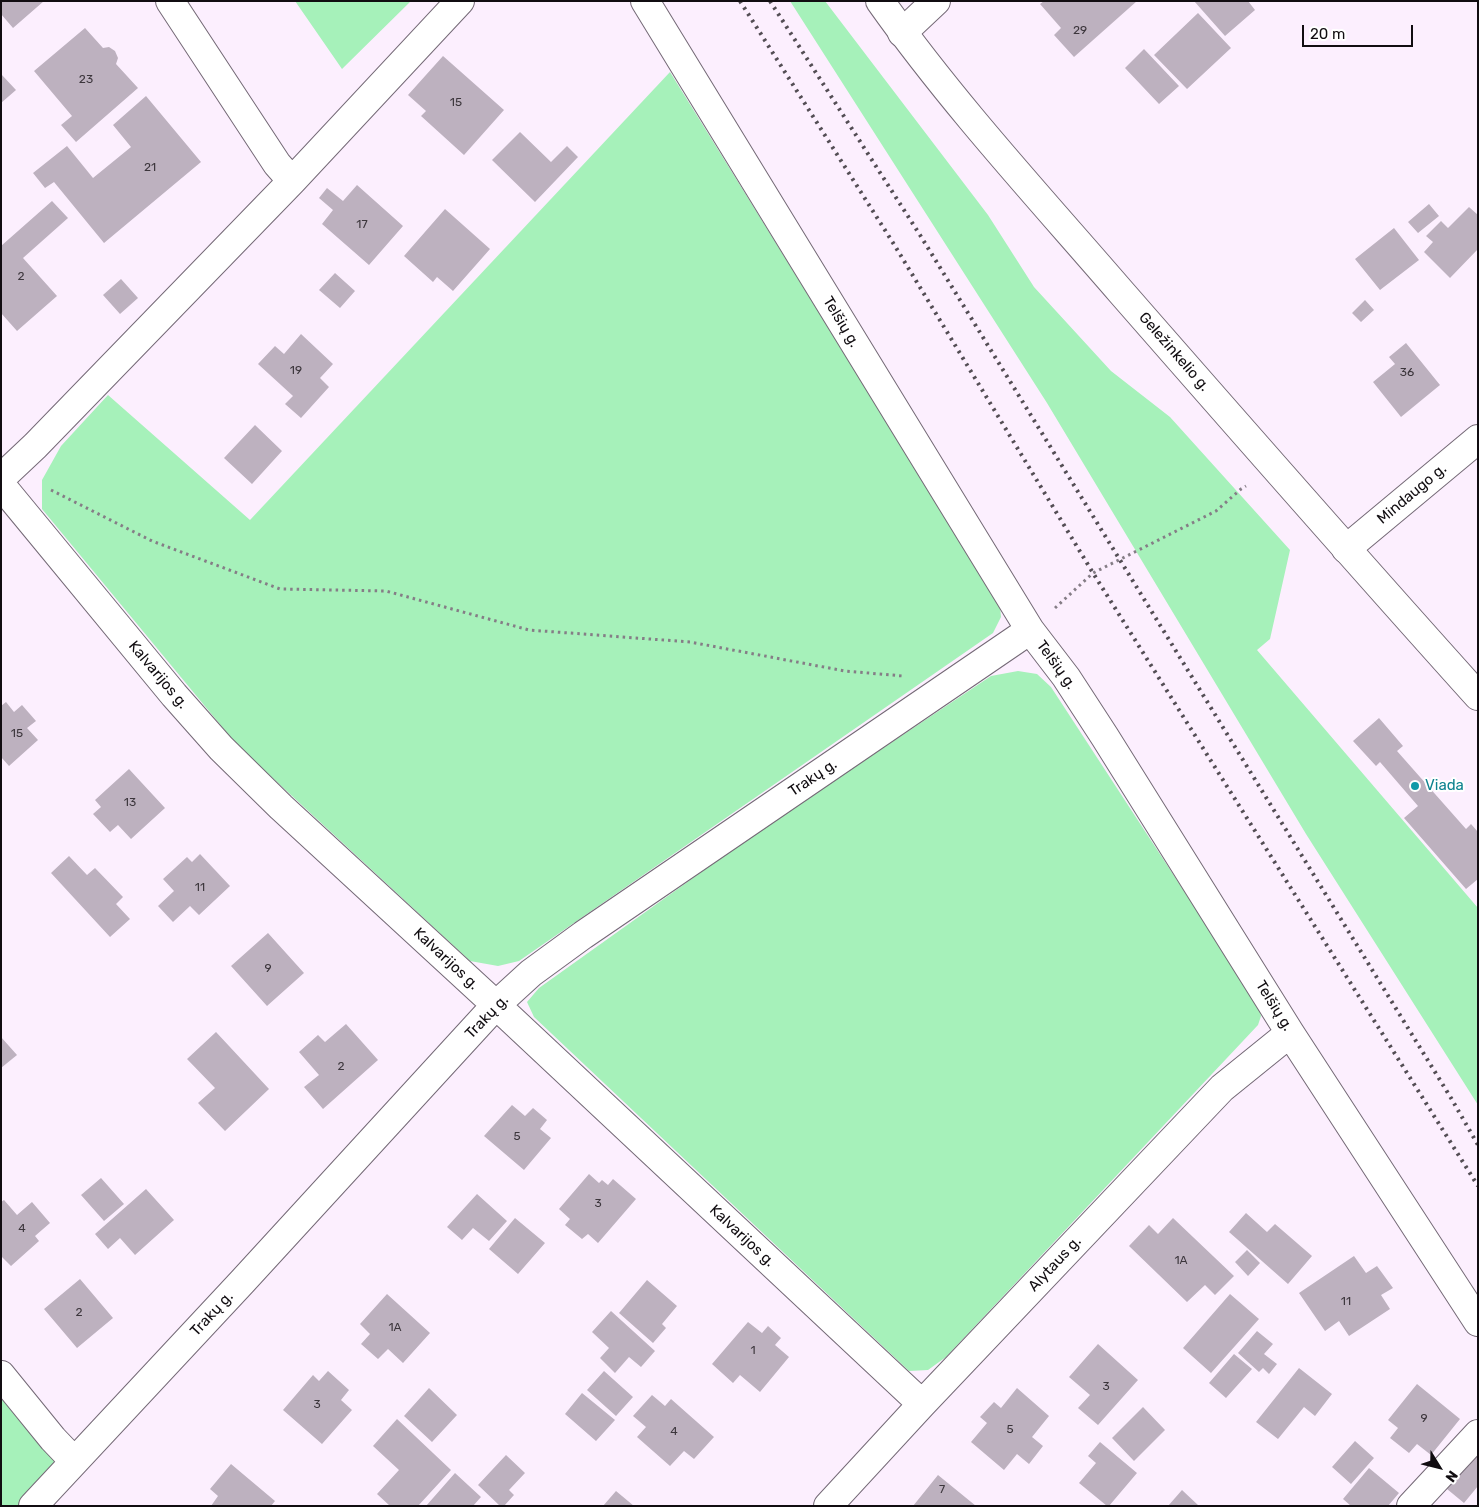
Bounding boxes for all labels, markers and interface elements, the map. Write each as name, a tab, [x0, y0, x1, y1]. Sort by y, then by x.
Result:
scale bar	[1304, 15, 1415, 47]
house number: 29	[1073, 24, 1087, 38]
text: 20 m	[1310, 25, 1345, 43]
house number: 23	[79, 73, 93, 87]
house number: 15	[450, 96, 462, 110]
house number: 21	[144, 161, 156, 175]
house number: 17	[356, 218, 368, 232]
house number: 2	[17, 270, 25, 284]
street label: Telšių g.	[819, 293, 863, 351]
street label: Geležinkelio g.	[1135, 309, 1213, 395]
house number: 19	[290, 364, 302, 378]
house number: 36	[1400, 366, 1414, 380]
street label: Mindaugo g.	[1374, 460, 1450, 528]
street label: Kalvarijos g.	[124, 637, 192, 713]
street label: Telšių g.	[1032, 637, 1080, 693]
house number: 15	[11, 727, 23, 741]
street label: Trakų g.	[785, 755, 841, 801]
place label: Viada	[1425, 777, 1464, 795]
marker: Viada	[1409, 780, 1421, 792]
house number: 13	[124, 796, 136, 810]
house number: 11	[195, 881, 205, 895]
street label: Kalvarijos g.	[410, 924, 482, 994]
house number: 9	[264, 962, 272, 976]
street label: Telšių g.	[1252, 977, 1296, 1035]
street label: Trakų g.	[462, 991, 512, 1043]
house number: 2	[337, 1060, 345, 1074]
house number: 5	[513, 1130, 521, 1144]
house number: 3	[594, 1197, 602, 1211]
street label: Kalvarijos g.	[706, 1201, 778, 1271]
house number: 4	[18, 1222, 26, 1236]
street label: Alytaus g.	[1025, 1233, 1085, 1295]
house number: 1A	[1174, 1254, 1188, 1268]
street label: Trakų g.	[187, 1288, 237, 1340]
house number: 11	[1341, 1295, 1351, 1309]
house number: 2	[75, 1306, 83, 1320]
house number: 1A	[388, 1321, 402, 1335]
house number: 1	[750, 1344, 756, 1358]
house number: 3	[1102, 1380, 1110, 1394]
house number: 3	[313, 1398, 321, 1412]
house number: 9	[1420, 1412, 1428, 1426]
house number: 5	[1006, 1423, 1014, 1437]
house number: 4	[670, 1425, 678, 1439]
north arrow	[1414, 1442, 1464, 1492]
text: N	[1442, 1467, 1461, 1485]
house number: 7	[939, 1483, 945, 1497]

